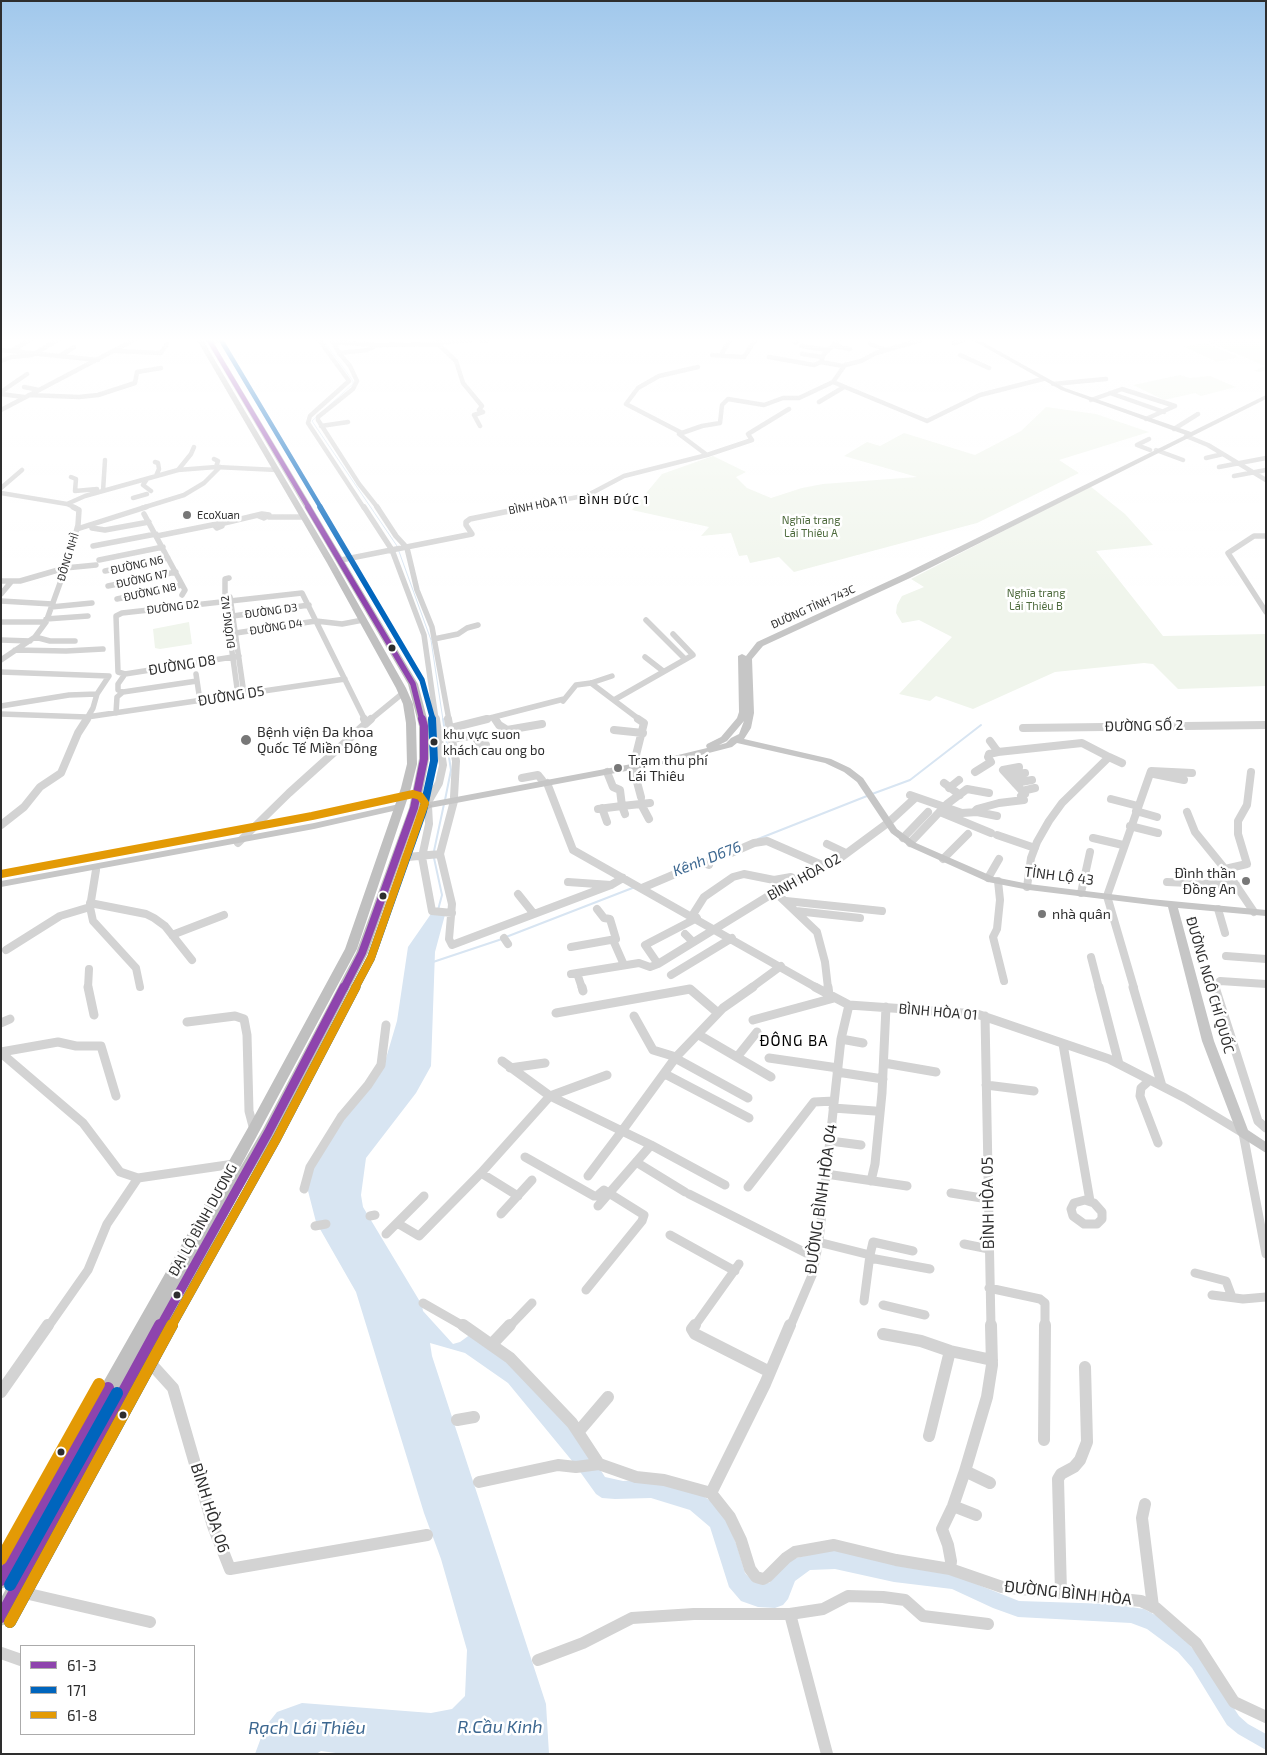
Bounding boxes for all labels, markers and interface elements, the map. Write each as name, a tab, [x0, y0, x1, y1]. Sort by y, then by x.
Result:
street label: BÌNH HÒA 11	[507, 493, 569, 517]
district label: BÌNH ĐỨC 1	[578, 493, 650, 507]
place label: EcoXuan	[197, 508, 240, 522]
marker: EcoXuan	[181, 509, 193, 521]
park label: Nghĩa trang Lái Thiêu A	[782, 513, 840, 539]
street label: ĐÔNG NHÌ	[54, 531, 82, 583]
street label: ĐƯỜNG N6	[109, 553, 165, 577]
street label: ĐƯỜNG N7	[115, 567, 169, 591]
street label: ĐƯỜNG N8	[122, 580, 178, 604]
street label: ĐƯỜNG TỈNH 743C	[769, 582, 857, 632]
park label: Nghĩa trang Lái Thiêu B	[1007, 586, 1065, 612]
street label: ĐƯỜNG N2	[218, 595, 238, 649]
street label: ĐƯỜNG D2	[146, 597, 200, 617]
street label: ĐƯỜNG D3	[244, 601, 298, 621]
street label: ĐƯỜNG D4	[249, 616, 303, 638]
unlabelled marker	[387, 643, 397, 653]
street label: ĐƯỜNG D8	[147, 651, 217, 679]
street label: ĐƯỜNG D5	[197, 682, 265, 710]
street label: ĐƯỜNG SỐ 2	[1105, 717, 1183, 735]
place label: Bệnh viện Đa khoa Quốc Tế Miền Đông	[257, 724, 377, 756]
place label: khu vực suon khách cau ong bo	[443, 727, 545, 758]
marker: Bệnh viện Đa khoa Quốc Tế Miền Đông	[239, 733, 253, 747]
marker: khu vực suon khách cau ong bo	[429, 737, 439, 747]
place label: Trạm thu phí Lái Thiêu	[628, 752, 708, 784]
marker: Trạm thu phí Lái Thiêu	[612, 762, 624, 774]
water label: Kênh D676	[670, 838, 744, 880]
street label: BÌNH HÒA 02	[764, 850, 844, 904]
street label: TỈNH LỘ 43	[1023, 863, 1095, 889]
place label: Đình thần Đồng An	[1174, 865, 1236, 898]
marker: Đình thần Đồng An	[1240, 875, 1252, 887]
unlabelled marker	[378, 891, 388, 901]
place label: nhà quân	[1052, 906, 1111, 922]
marker: nhà quân	[1036, 908, 1048, 920]
street label: ĐƯỜNG NGÔ CHÍ QUỐC	[1182, 915, 1238, 1055]
street label: BÌNH HÒA 01	[898, 1000, 978, 1024]
district label: ĐÔNG BA	[759, 1032, 829, 1050]
street label: ĐƯỜNG BÌNH HÒA 04	[801, 1123, 841, 1275]
street label: BÌNH HÒA 05	[978, 1156, 998, 1250]
street label: ĐẠI LỘ BÌNH DƯƠNG	[165, 1161, 241, 1279]
unlabelled marker	[172, 1290, 182, 1300]
unlabelled marker	[118, 1410, 128, 1420]
unlabelled marker	[56, 1447, 66, 1457]
street label: BÌNH HÒA 06	[186, 1461, 234, 1555]
street label: ĐƯỜNG BÌNH HÒA	[1003, 1577, 1133, 1609]
legend	[20, 1645, 195, 1735]
text: 61-3	[67, 1656, 97, 1674]
text: 171	[67, 1681, 87, 1699]
text: 61-8	[67, 1706, 97, 1724]
water label: R.Cầu Kinh	[457, 1716, 543, 1738]
water label: Rạch Lái Thiêu	[248, 1717, 366, 1739]

